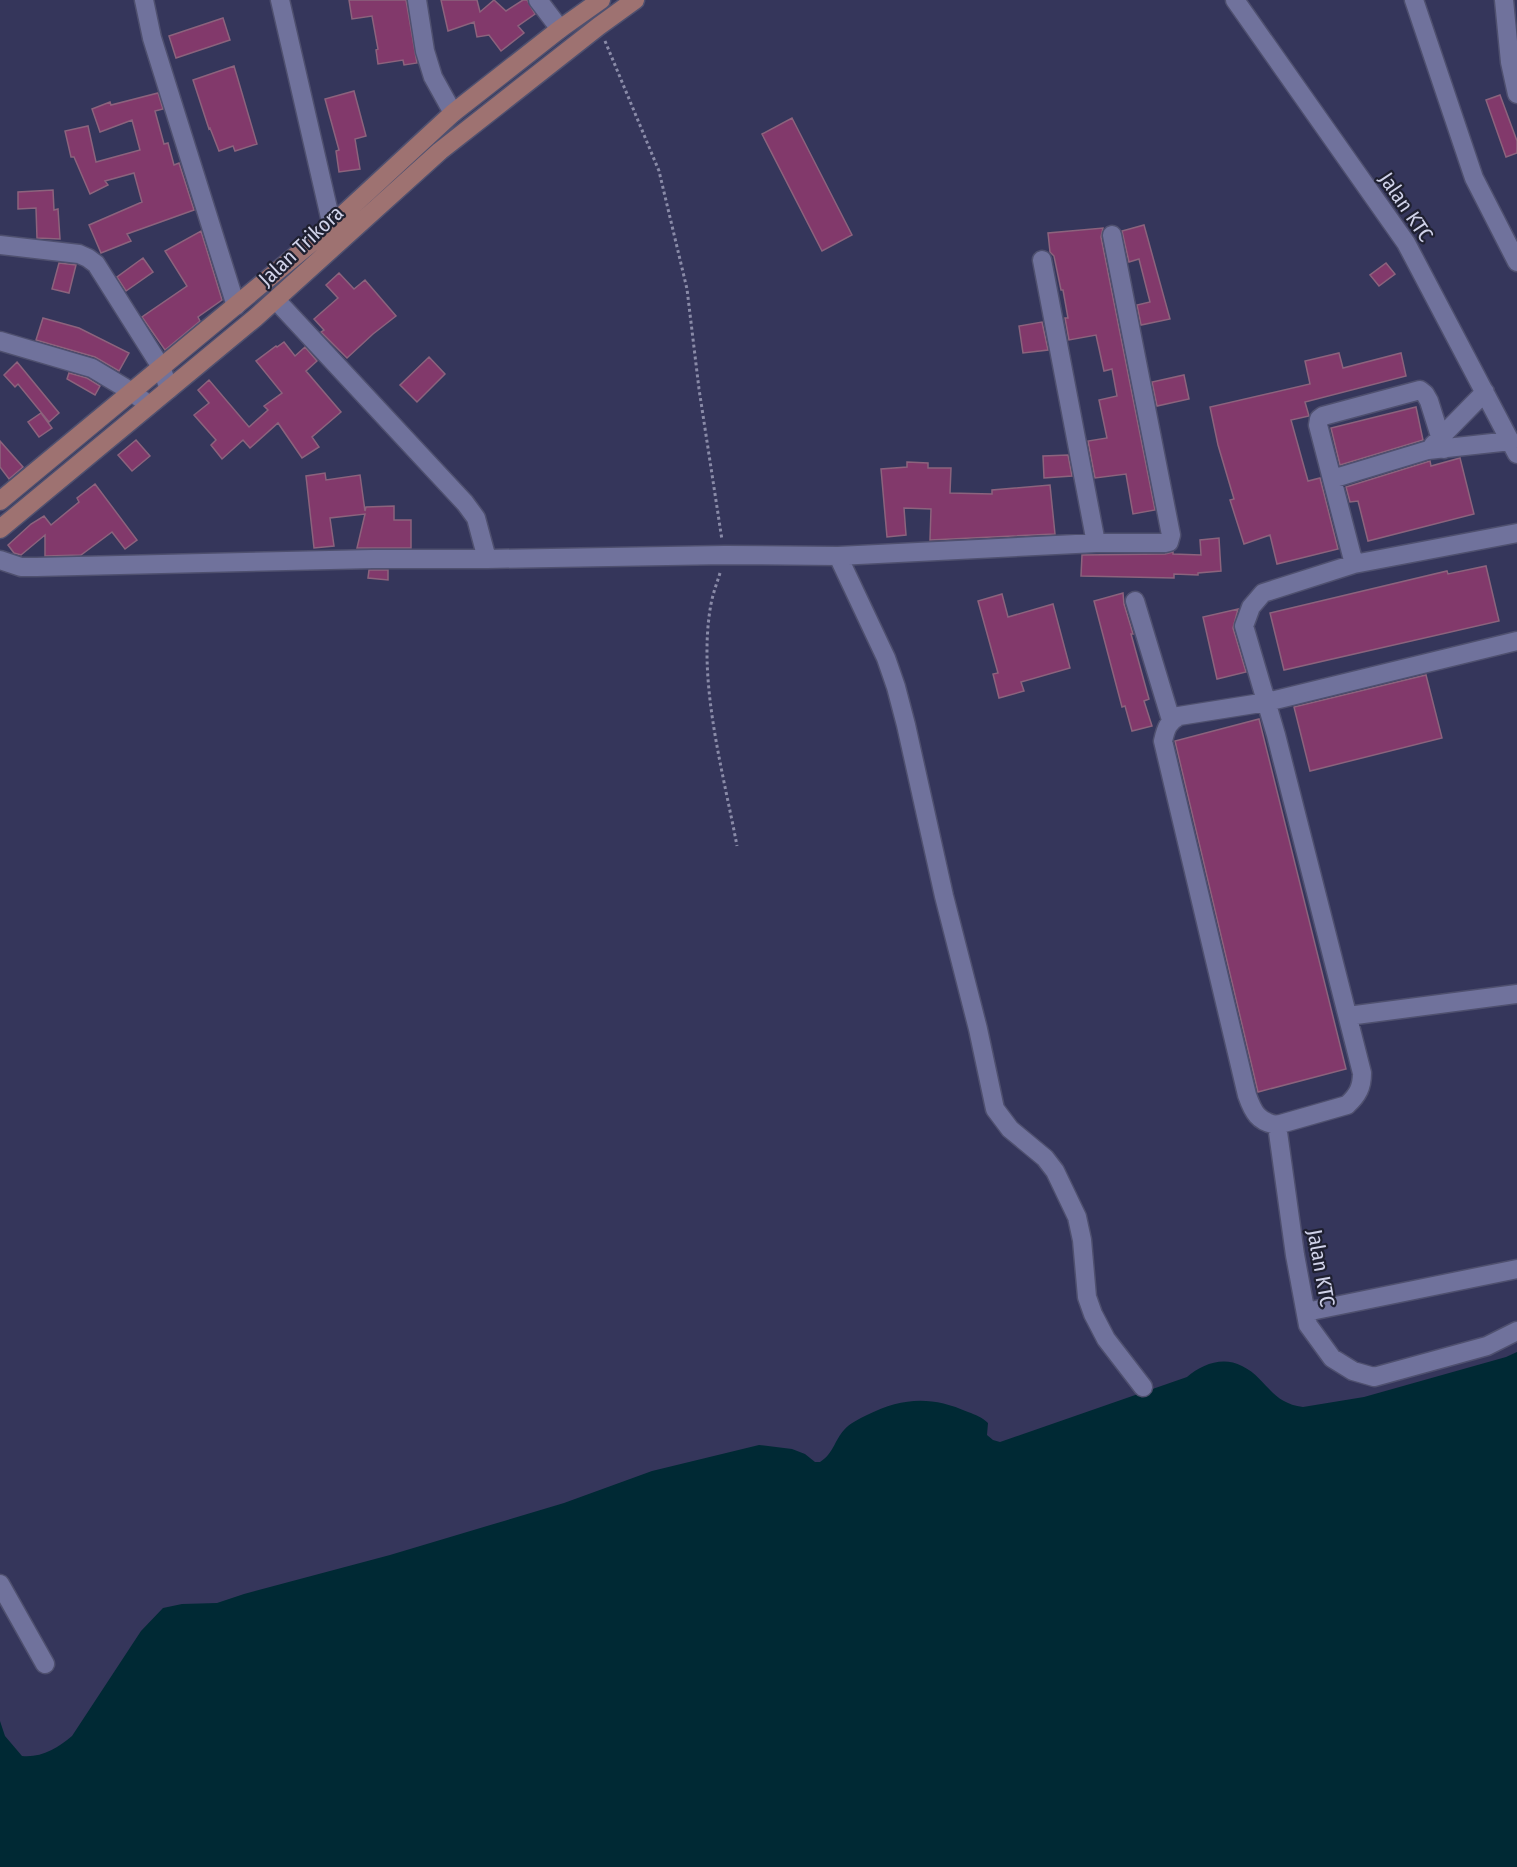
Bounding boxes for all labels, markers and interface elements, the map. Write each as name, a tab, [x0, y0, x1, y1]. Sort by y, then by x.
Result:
street label: Jalan KTC	[1373, 167, 1439, 247]
street label: Jalan Trikora	[253, 200, 349, 292]
street label: Jalan KTC	[1301, 1227, 1341, 1309]

